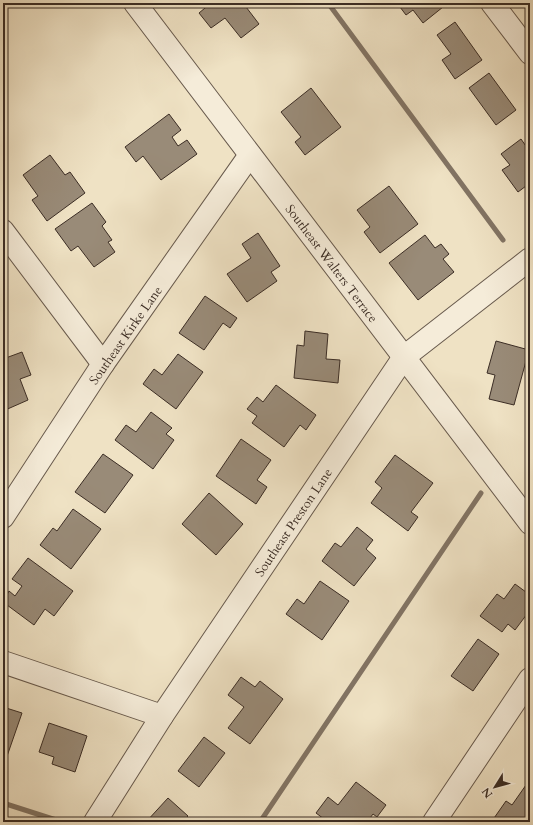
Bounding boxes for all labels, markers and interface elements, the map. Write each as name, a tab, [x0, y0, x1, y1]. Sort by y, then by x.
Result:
street label: Southeast Walters Terrace	[281, 201, 382, 326]
street label: Southeast Kirke Lane	[85, 283, 167, 388]
street label: Southeast Preston Lane	[251, 465, 337, 580]
north arrow	[475, 767, 515, 807]
text: N	[478, 784, 496, 801]

